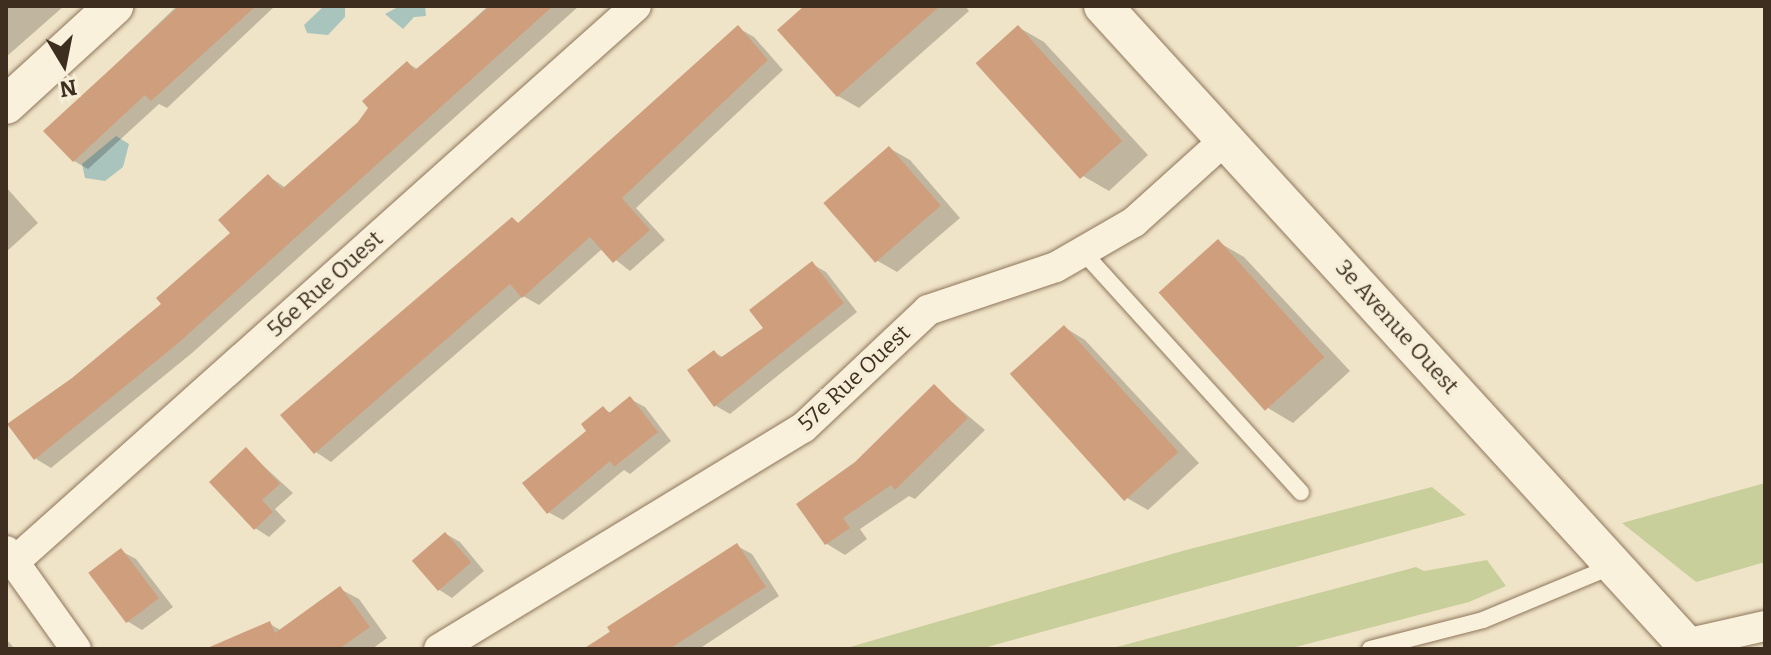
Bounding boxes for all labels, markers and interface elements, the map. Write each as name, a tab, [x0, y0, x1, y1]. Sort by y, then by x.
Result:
north arrow	[24, 24, 104, 104]
text: N	[58, 73, 79, 103]
street label: 56e Rue Ouest	[262, 225, 388, 343]
street label: 3e Avenue Ouest	[1330, 255, 1464, 399]
street label: 57e Rue Ouest	[793, 319, 915, 437]

